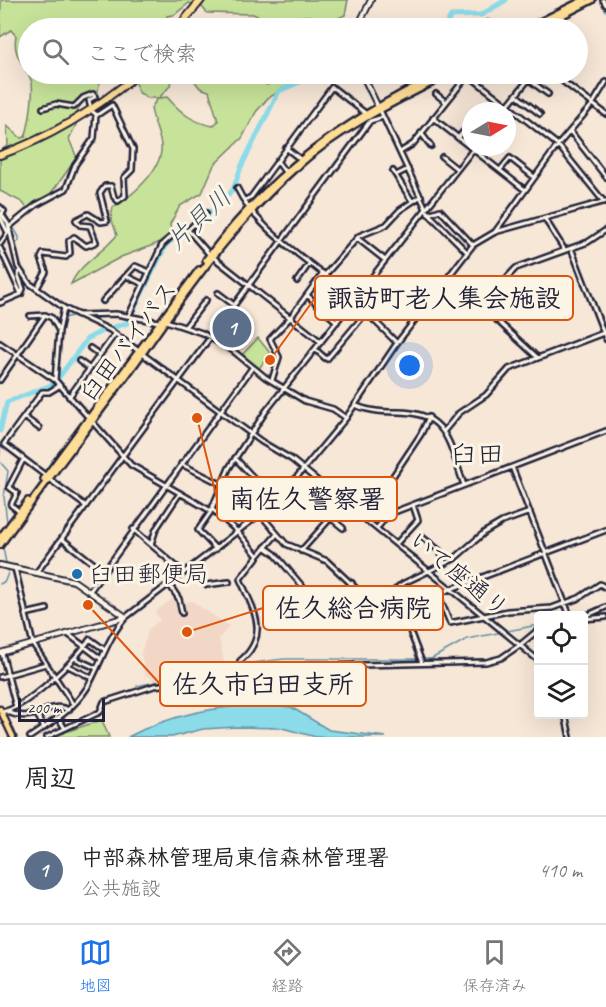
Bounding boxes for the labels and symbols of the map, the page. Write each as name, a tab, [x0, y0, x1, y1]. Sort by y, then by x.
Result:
north arrow	[462, 102, 516, 156]
water label: 片貝川	[159, 180, 239, 258]
street label: 臼田バイパス	[73, 275, 183, 407]
callout: 諏訪町老人集会施設	[315, 276, 573, 320]
text: 諏訪町老人集会施設	[327, 282, 561, 315]
pin: 1	[212, 306, 252, 350]
your location	[395, 351, 424, 380]
district label: 臼田	[450, 437, 504, 471]
callout: 南佐久警察署	[217, 477, 397, 521]
text: 南佐久警察署	[229, 483, 385, 516]
street label: いて座通り	[403, 525, 515, 623]
place label: 臼田郵便局	[89, 559, 209, 589]
marker: 臼田郵便局	[70, 567, 84, 581]
callout: 佐久総合病院	[263, 586, 443, 630]
text: 佐久総合病院	[275, 592, 431, 625]
callout: 佐久市臼田支所	[160, 662, 366, 706]
text: 佐久市臼田支所	[172, 668, 354, 701]
scale bar	[18, 695, 105, 722]

